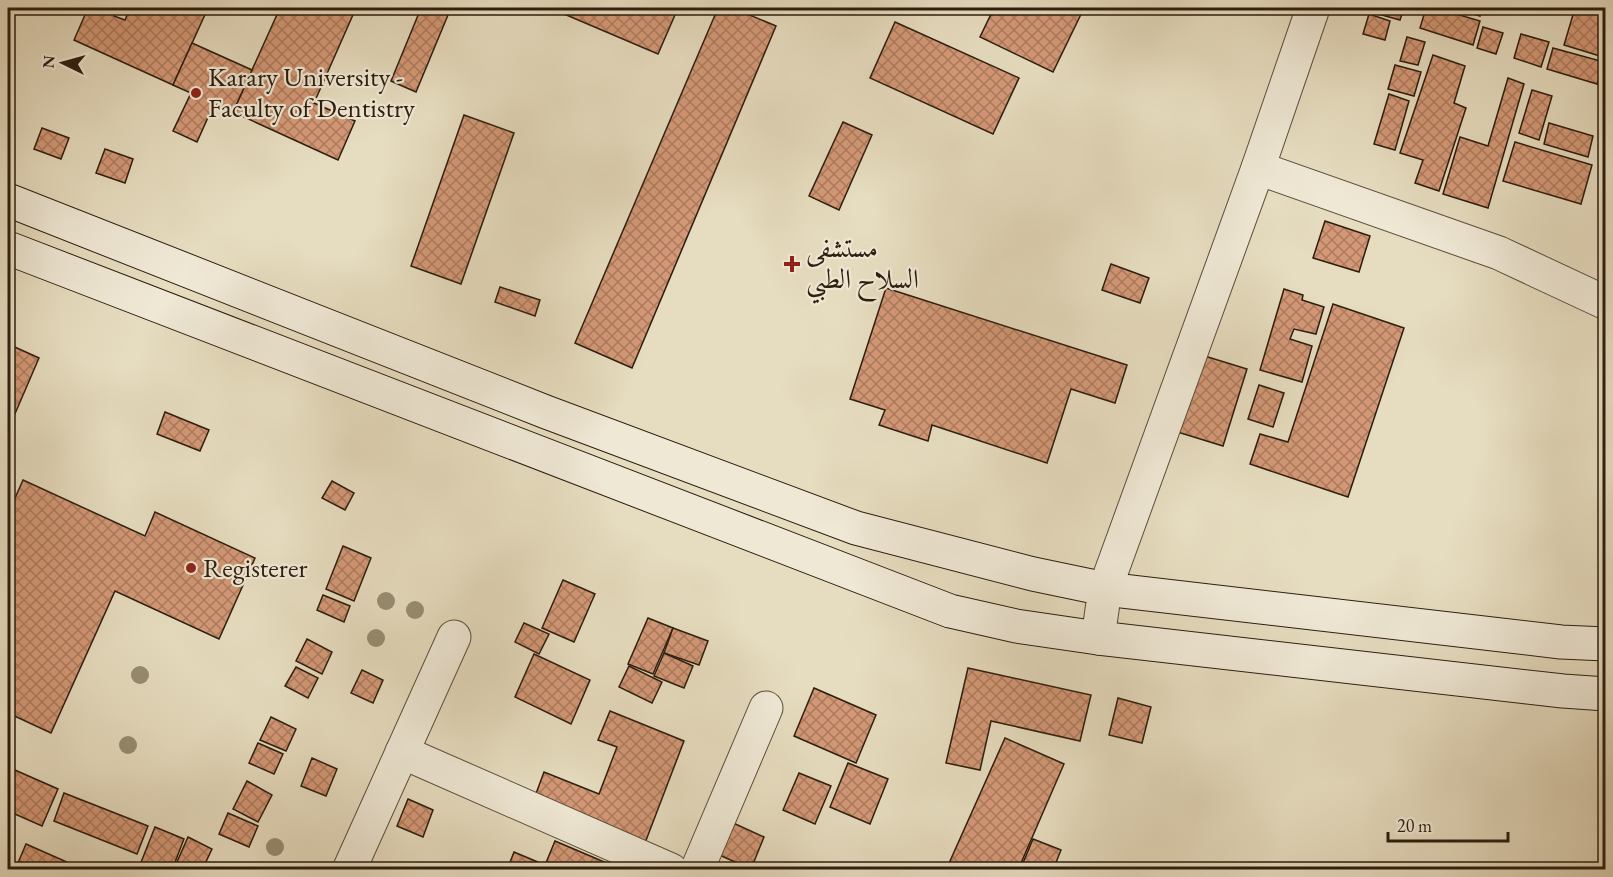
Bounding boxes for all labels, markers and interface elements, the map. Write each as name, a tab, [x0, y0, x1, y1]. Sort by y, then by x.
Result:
north arrow	[33, 33, 93, 93]
text: N	[38, 54, 60, 69]
place label: Karary University - Faculty of Dentistry	[208, 59, 415, 125]
marker: Karary University - Faculty of Dentistry	[189, 86, 203, 100]
place label: مستشفى السلاح الطبي	[806, 230, 919, 304]
marker: مستشفى السلاح الطبي	[783, 255, 801, 273]
place label: Registerer	[203, 550, 307, 585]
marker: Registerer	[184, 561, 198, 575]
scale bar	[1388, 805, 1508, 843]
text: 20 m	[1397, 814, 1432, 837]

